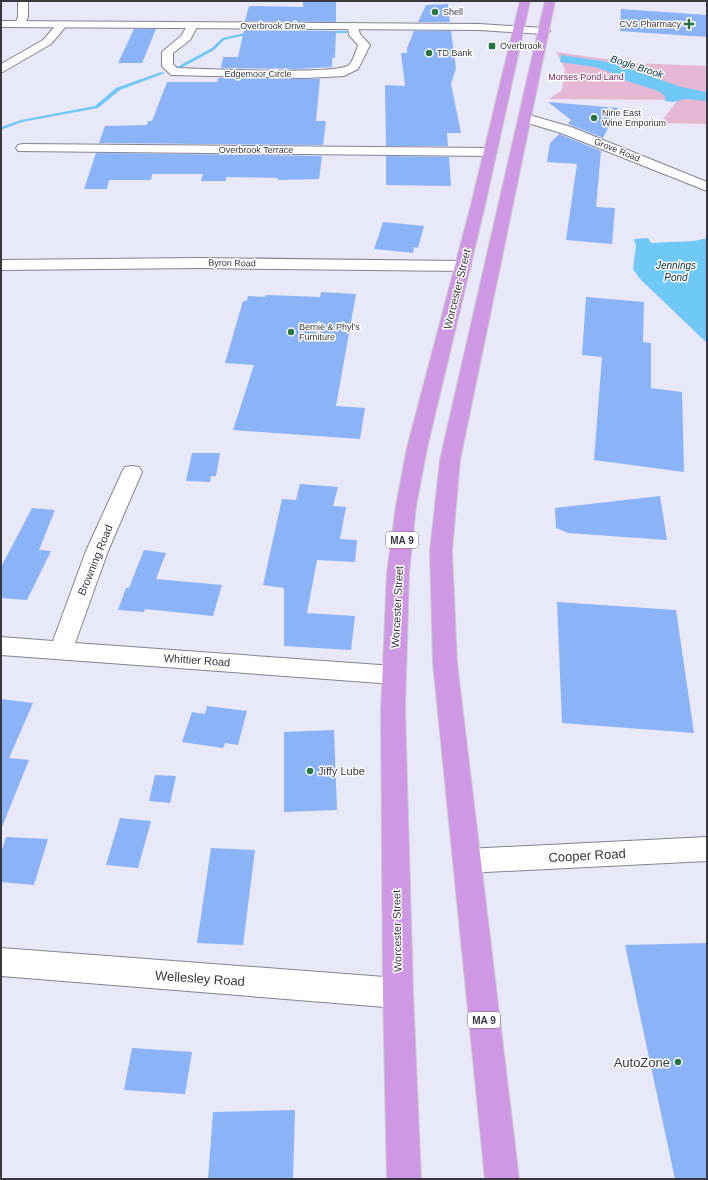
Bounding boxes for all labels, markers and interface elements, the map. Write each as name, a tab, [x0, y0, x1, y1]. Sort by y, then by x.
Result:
marker: Shell	[430, 7, 440, 17]
place label: Shell	[443, 7, 463, 17]
place label: CVS Pharmacy	[619, 19, 681, 29]
marker: CVS Pharmacy	[684, 19, 694, 29]
street label: Overbrook Drive	[240, 21, 306, 31]
marker: Overbrook	[487, 41, 497, 51]
place label: Overbrook	[500, 41, 543, 51]
marker: TD Bank	[424, 48, 434, 58]
place label: TD Bank	[437, 48, 473, 58]
water label: Bogle Brook	[609, 53, 665, 80]
street label: Edgemoor Circle	[224, 69, 292, 79]
park label: Morses Pond Land	[548, 72, 624, 82]
place label: Nine East Wine Emporium	[602, 108, 666, 128]
marker: Nine East Wine Emporium	[589, 113, 599, 123]
street label: Grove Road	[593, 136, 641, 164]
street label: Overbrook Terrace	[219, 145, 293, 155]
street label: Worcester Street	[441, 248, 473, 330]
street label: Byron Road	[208, 258, 256, 268]
water label: Jennings Pond	[655, 260, 696, 283]
place label: Bernie & Phyl's Furniture	[299, 322, 360, 342]
marker: Bernie & Phyl's Furniture	[286, 327, 296, 337]
street label: Browning Road	[75, 523, 115, 597]
road number: MA 9	[386, 532, 418, 548]
street label: Worcester Street	[389, 566, 405, 648]
street label: Whittier Road	[163, 652, 231, 668]
place label: Jiffy Lube	[318, 765, 365, 777]
marker: Jiffy Lube	[305, 766, 315, 776]
street label: Cooper Road	[548, 846, 626, 865]
street label: Worcester Street	[390, 890, 404, 972]
street label: Wellesley Road	[155, 968, 245, 989]
road number: MA 9	[468, 1012, 500, 1028]
place label: AutoZone	[614, 1055, 670, 1070]
marker: AutoZone	[673, 1057, 683, 1067]

